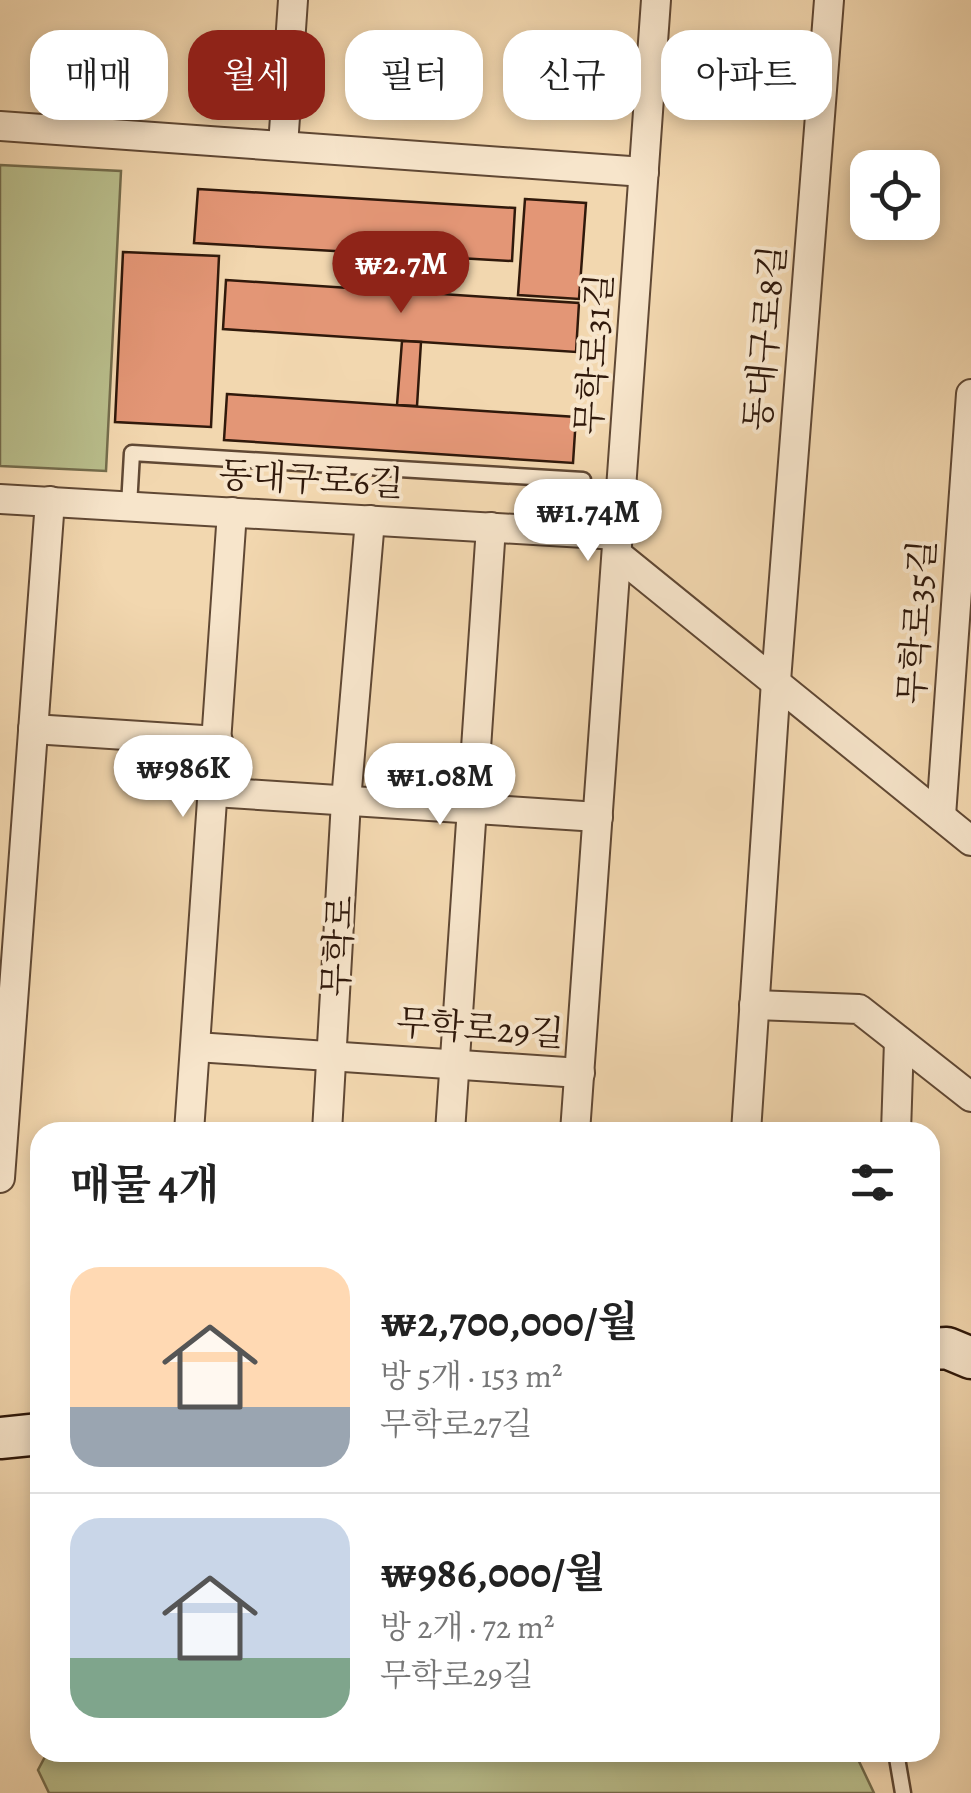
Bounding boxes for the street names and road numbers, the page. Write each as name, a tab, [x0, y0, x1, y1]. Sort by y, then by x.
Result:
street label: 동대구로8길	[733, 243, 797, 433]
street label: 무학로31길	[564, 272, 624, 436]
street label: 동대구로6길	[217, 450, 405, 508]
street label: 무학로35길	[887, 538, 947, 706]
street label: 무학로	[311, 894, 365, 998]
street label: 무학로29길	[395, 998, 565, 1058]

